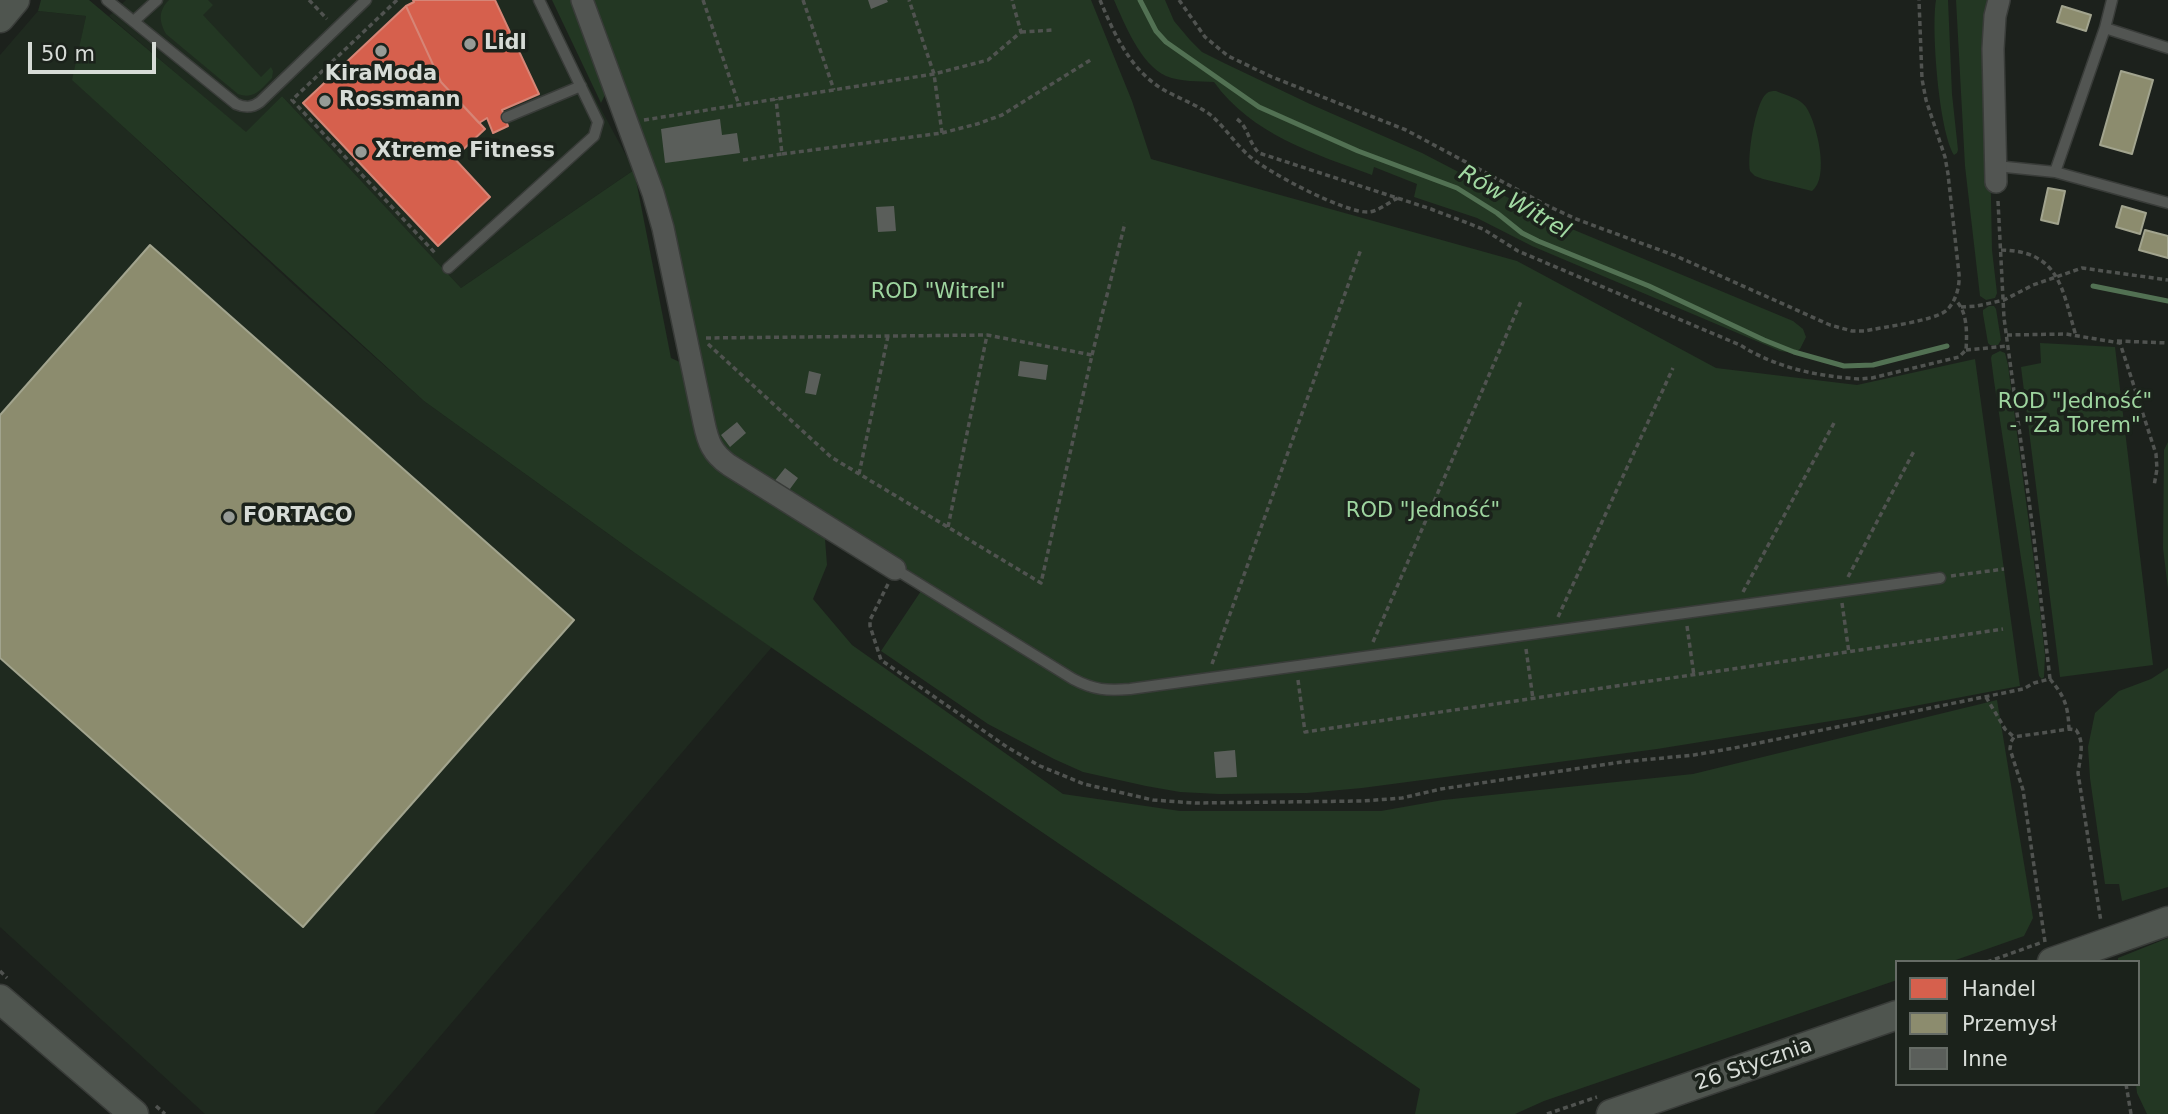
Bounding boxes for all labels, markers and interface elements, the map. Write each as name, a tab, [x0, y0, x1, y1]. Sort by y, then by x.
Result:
scale bar	[32, 28, 159, 72]
place label: Lidl	[484, 31, 527, 57]
marker: Lidl	[462, 36, 478, 52]
text: 50 m	[41, 42, 95, 66]
marker: KiraModa	[373, 43, 389, 59]
place label: KiraModa	[325, 62, 437, 88]
place label: Rossmann	[339, 88, 461, 114]
marker: Rossmann	[317, 93, 333, 109]
place label: Xtreme Fitness	[375, 139, 555, 165]
marker: Xtreme Fitness	[353, 144, 369, 160]
water label: Rów Witrel	[1453, 160, 1575, 246]
park label: ROD "Witrel"	[871, 280, 1005, 306]
park label: ROD "Jedność" - "Za Torem"	[1998, 390, 2152, 440]
park label: ROD "Jedność"	[1346, 499, 1500, 525]
place label: FORTACO	[243, 504, 353, 530]
marker: FORTACO	[221, 509, 237, 525]
legend	[1895, 960, 2140, 1086]
text: Handel	[1962, 977, 2036, 1001]
text: Przemysł	[1962, 1012, 2057, 1036]
street label: 26 Stycznia	[1692, 1033, 1816, 1097]
text: Inne	[1962, 1047, 2008, 1071]

